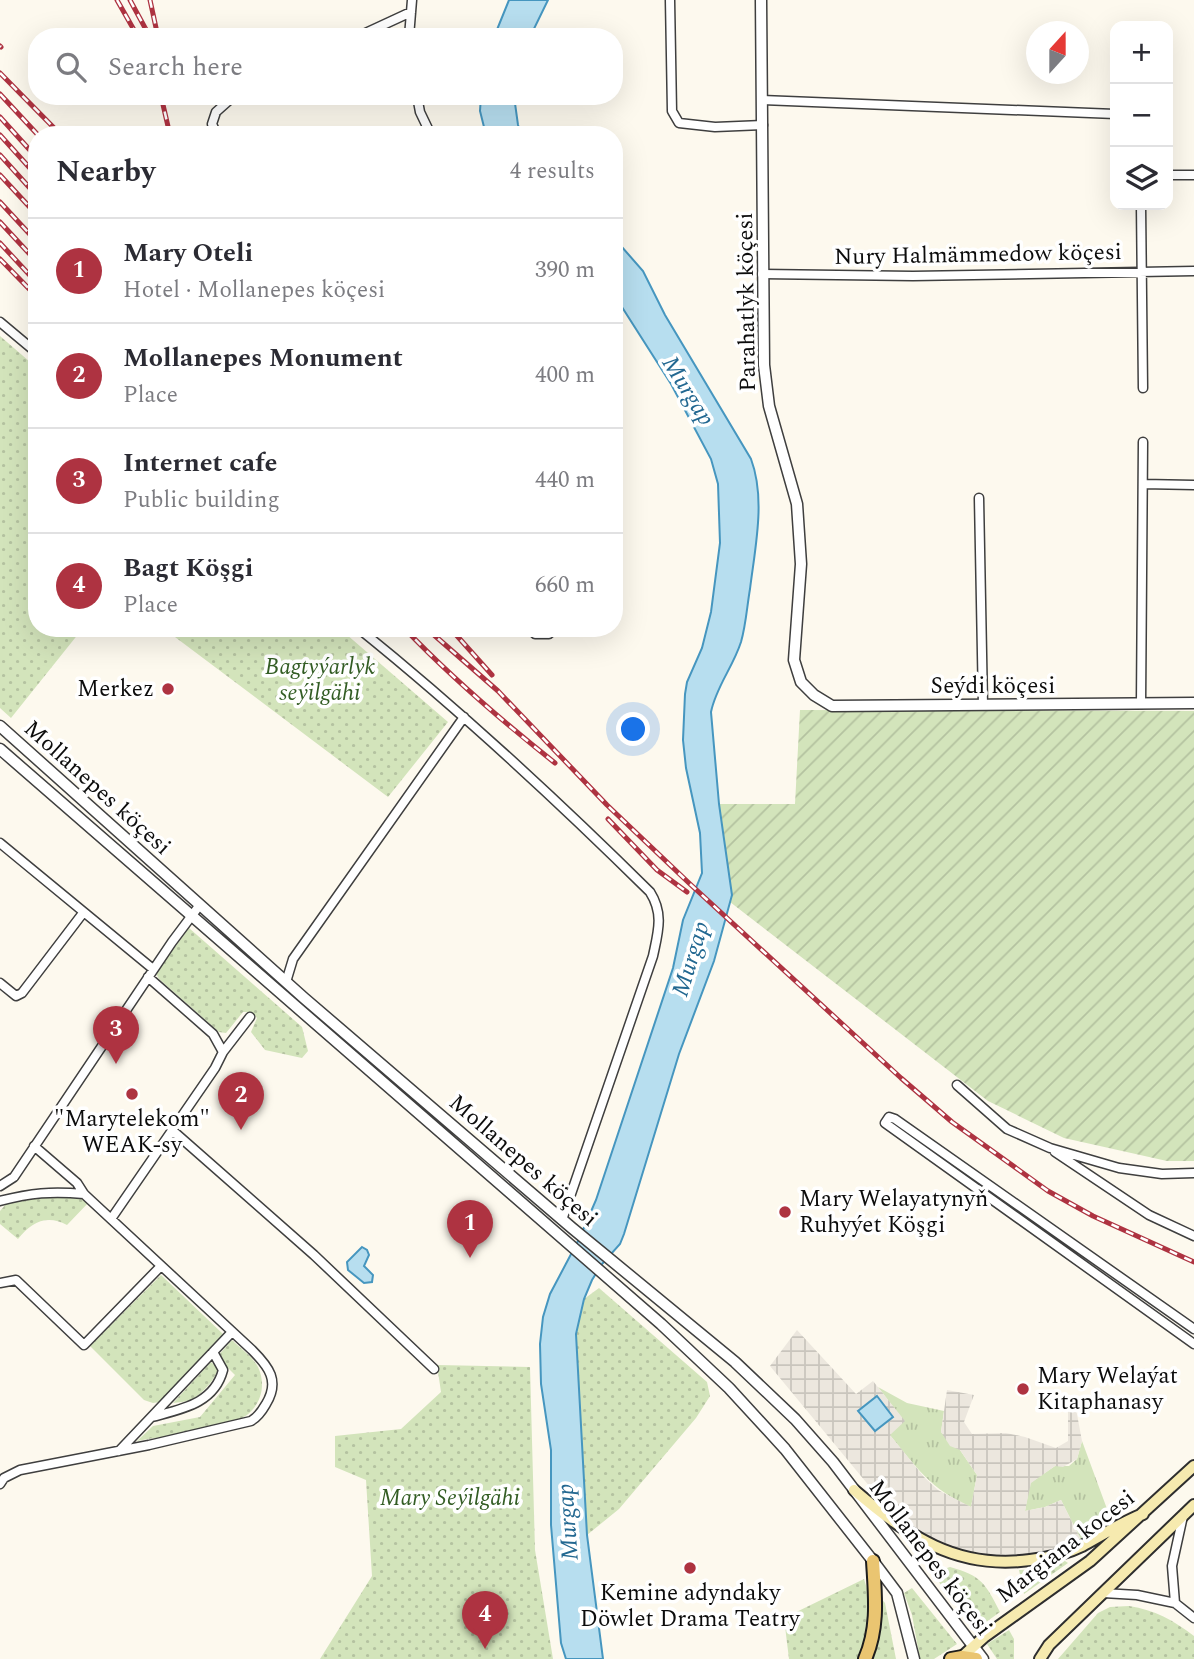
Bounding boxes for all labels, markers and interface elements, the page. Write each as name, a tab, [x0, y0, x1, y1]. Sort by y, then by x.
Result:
north arrow	[1026, 21, 1089, 84]
map controls	[1110, 21, 1173, 210]
button: +	[1110, 21, 1173, 84]
search box	[28, 28, 623, 105]
text: Search here	[108, 47, 243, 87]
icon: search	[52, 48, 90, 86]
button: −	[1110, 84, 1173, 147]
button: layers	[1110, 147, 1173, 210]
text: Nearby	[56, 149, 155, 195]
text: 4 results	[510, 154, 595, 189]
street label: Parahatlyk köçesi	[728, 212, 766, 392]
text: Mary Oteli	[123, 233, 253, 273]
street label: Nury Halmämmedow köçesi	[834, 235, 1122, 275]
text: 1	[73, 253, 85, 288]
text: 390 m	[535, 253, 595, 288]
text: Hotel · Mollanepes köçesi	[123, 273, 385, 308]
text: Mollanepes Monument	[123, 338, 403, 378]
water label: Murgap	[652, 349, 724, 433]
text: 2	[73, 358, 85, 393]
text: 400 m	[535, 358, 595, 393]
text: Place	[123, 378, 178, 413]
text: Internet cafe	[123, 443, 277, 483]
text: 3	[73, 463, 85, 498]
text: 440 m	[535, 463, 595, 498]
text: Public building	[123, 483, 280, 518]
text: Bagt Köşgi	[123, 548, 253, 588]
text: 4	[73, 568, 85, 603]
text: 660 m	[535, 568, 595, 603]
text: Place	[123, 588, 178, 623]
park label: Bagtyýarlyk seýilgähi	[265, 650, 375, 711]
street label: Seýdi köçesi	[931, 669, 1055, 704]
place label: Merkez	[77, 672, 154, 707]
marker: Merkez	[160, 681, 176, 697]
street label: Mollanepes köçesi	[15, 712, 179, 864]
your location	[616, 712, 650, 746]
water label: Murgap	[663, 917, 719, 1001]
pin: 3	[93, 1006, 139, 1064]
pin: 2	[218, 1072, 264, 1130]
marker: "Marytelekom" WEAK-sy	[124, 1086, 140, 1102]
street label: Mollanepes köçesi	[441, 1086, 605, 1236]
place label: "Marytelekom" WEAK-sy	[54, 1102, 210, 1163]
place label: Mary Welayatynyň Ruhyýet Köşgi	[799, 1182, 988, 1243]
pin: 1	[447, 1200, 493, 1258]
marker: Mary Welayatynyň Ruhyýet Köşgi	[777, 1204, 793, 1220]
place label: Mary Welaýat Kitaphanasy	[1037, 1359, 1178, 1420]
marker: Mary Welaýat Kitaphanasy	[1015, 1381, 1031, 1397]
street label: Mollanepes köçesi	[859, 1472, 1001, 1644]
park label: Mary Seýilgähi	[380, 1481, 520, 1516]
water label: Murgap	[547, 1482, 589, 1562]
street label: Margiana kocesi	[989, 1482, 1143, 1612]
marker: Kemine adyndaky Döwlet Drama Teatry	[682, 1560, 698, 1576]
place label: Kemine adyndaky Döwlet Drama Teatry	[580, 1576, 801, 1637]
pin: 4	[462, 1591, 508, 1649]

